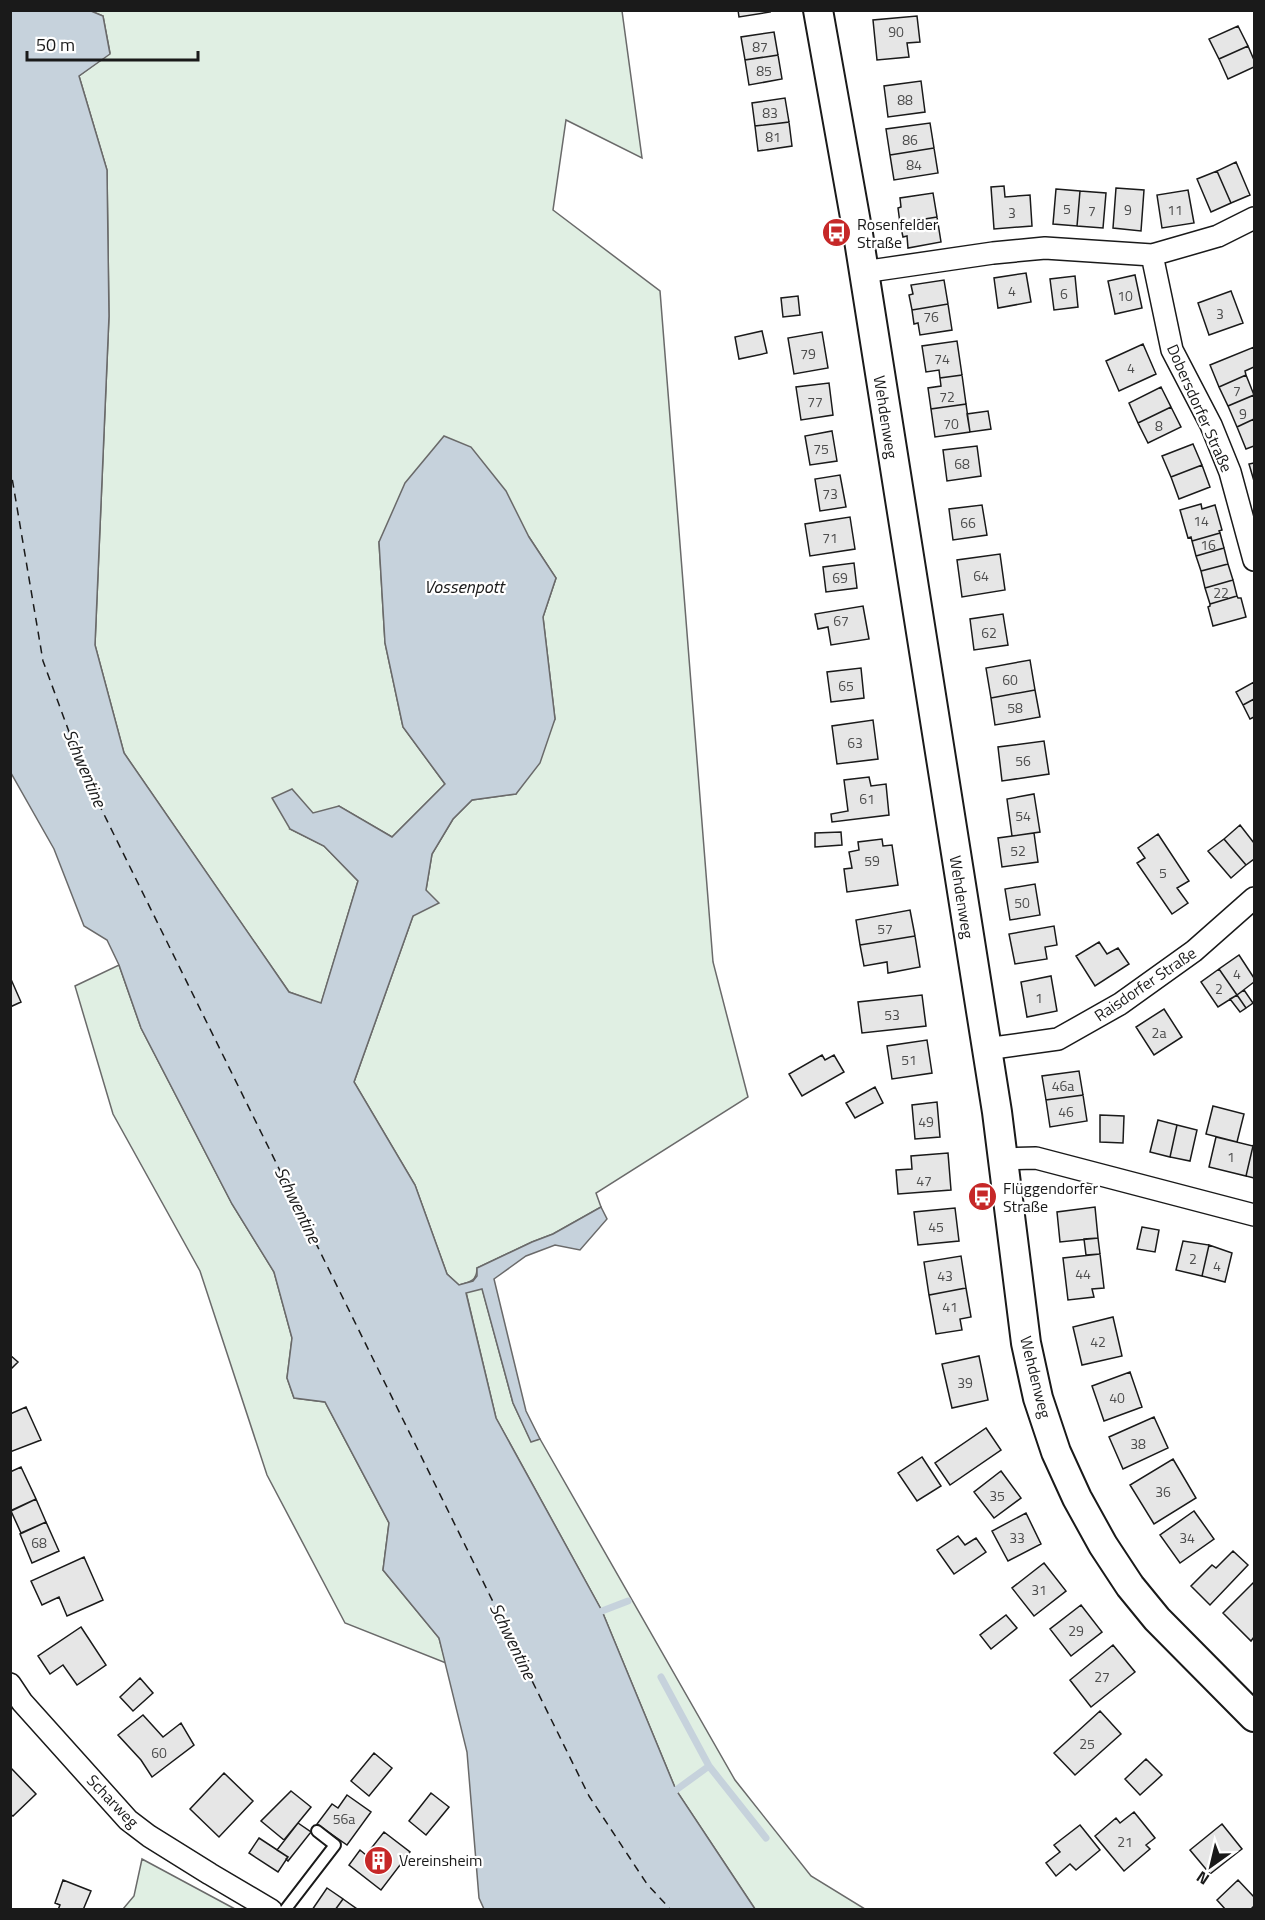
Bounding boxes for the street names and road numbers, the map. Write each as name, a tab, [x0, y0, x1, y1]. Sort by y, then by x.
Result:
street label: Dobersdorfer Straße	[1161, 340, 1239, 476]
street label: Wehdenweg	[868, 374, 904, 460]
street label: Wehdenweg	[944, 854, 980, 940]
street label: Raisdorfer Straße	[1089, 941, 1201, 1027]
street label: Wehdenweg	[1014, 1333, 1058, 1421]
street label: Scharweg	[81, 1769, 145, 1833]

